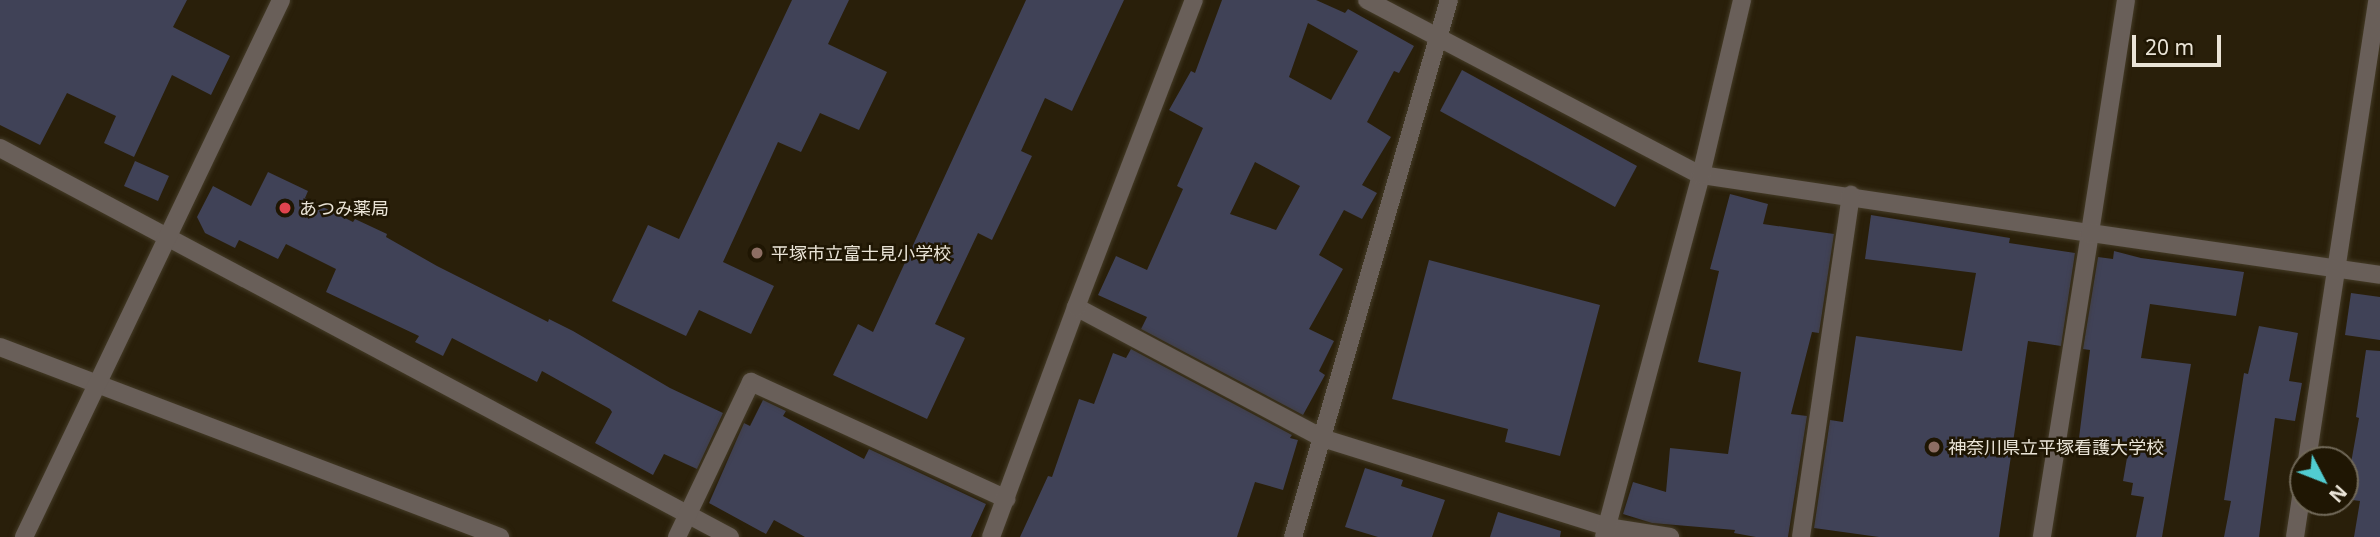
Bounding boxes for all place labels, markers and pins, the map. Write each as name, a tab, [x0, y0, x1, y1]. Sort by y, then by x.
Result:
place label: あつみ薬局	[299, 197, 389, 219]
marker: あつみ薬局	[277, 200, 293, 216]
place label: 平塚市立富士見小学校	[771, 242, 951, 264]
marker: 平塚市立富士見小学校	[749, 245, 765, 261]
place label: 神奈川県立平塚看護大学校	[1948, 436, 2164, 458]
marker: 神奈川県立平塚看護大学校	[1926, 439, 1942, 455]

